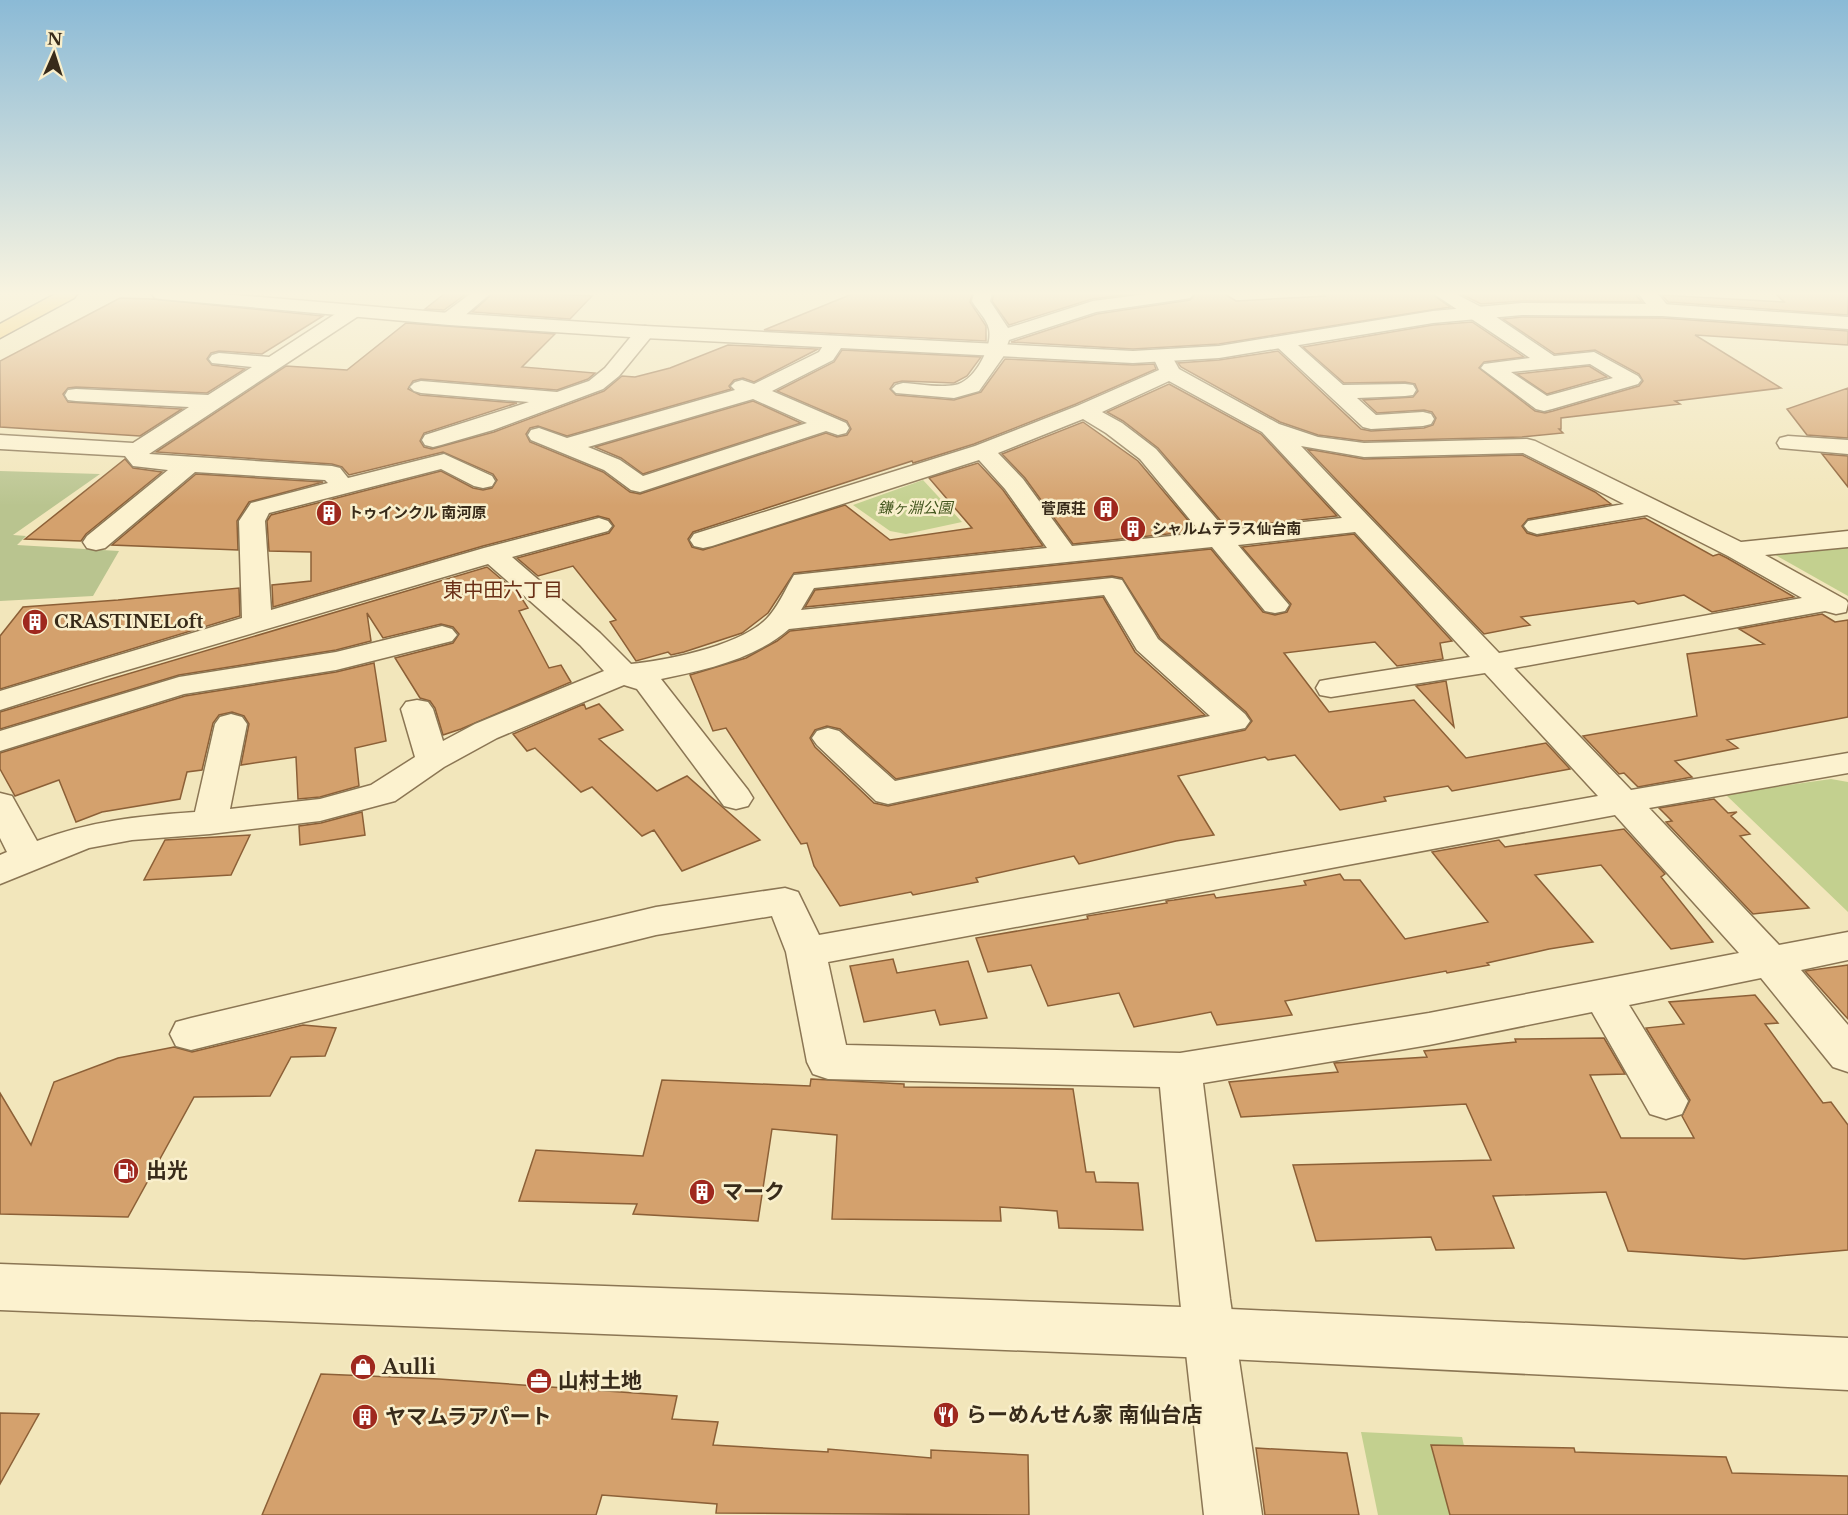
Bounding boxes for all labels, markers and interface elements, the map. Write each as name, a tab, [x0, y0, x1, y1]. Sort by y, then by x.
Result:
north arrow	[24, 24, 84, 84]
text: N	[47, 29, 63, 49]
building icon: 菅原荘	[1091, 494, 1121, 524]
building icon: トゥインクル 南河原	[314, 498, 344, 528]
park label: 鎌ヶ淵公園	[877, 498, 954, 517]
place label: 菅原荘	[1041, 499, 1086, 518]
place label: トゥインクル 南河原	[348, 503, 487, 522]
building icon: シャルムテラス仙台南	[1118, 514, 1148, 544]
place label: シャルムテラス仙台南	[1152, 519, 1301, 538]
district label: 東中田六丁目	[443, 578, 563, 602]
building icon: CRASTINELoft	[20, 607, 50, 637]
place label: CRASTINELoft	[54, 611, 204, 633]
fuel station icon: 出光	[111, 1156, 141, 1186]
place label: 出光	[146, 1158, 188, 1184]
building icon: マーク	[687, 1177, 717, 1207]
place label: マーク	[722, 1179, 785, 1205]
shop icon: Aulli	[348, 1352, 378, 1382]
place label: Aulli	[381, 1354, 436, 1380]
office icon: 山村土地	[524, 1366, 554, 1396]
place label: 山村土地	[558, 1368, 642, 1394]
restaurant icon: らーめんせん家 南仙台店	[931, 1400, 961, 1430]
building icon: ヤマムラアパート	[350, 1402, 380, 1432]
place label: らーめんせん家 南仙台店	[966, 1402, 1203, 1428]
place label: ヤマムラアパート	[385, 1404, 552, 1430]

